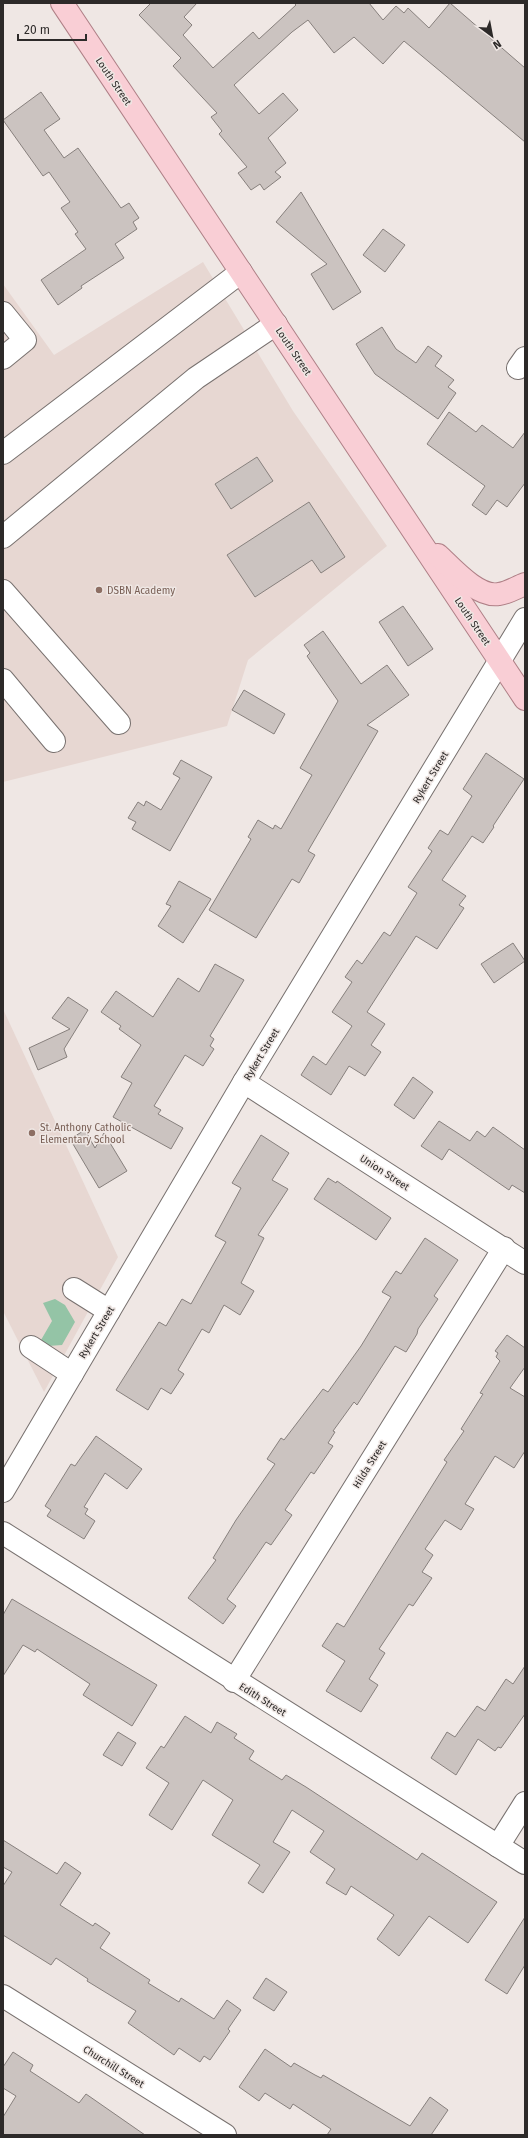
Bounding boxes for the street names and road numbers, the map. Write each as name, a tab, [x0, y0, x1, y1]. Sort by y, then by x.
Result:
street label: Louth Street	[93, 55, 134, 108]
street label: Louth Street	[273, 325, 314, 378]
street label: Louth Street	[452, 595, 493, 648]
street label: Rykert Street	[411, 749, 451, 806]
street label: Rykert Street	[242, 1026, 282, 1083]
street label: Union Street	[357, 1152, 412, 1194]
street label: Rykert Street	[77, 1304, 117, 1361]
street label: Hilda Street	[351, 1438, 389, 1490]
street label: Edith Street	[237, 1681, 289, 1719]
street label: Churchill Street	[81, 2043, 147, 2091]

